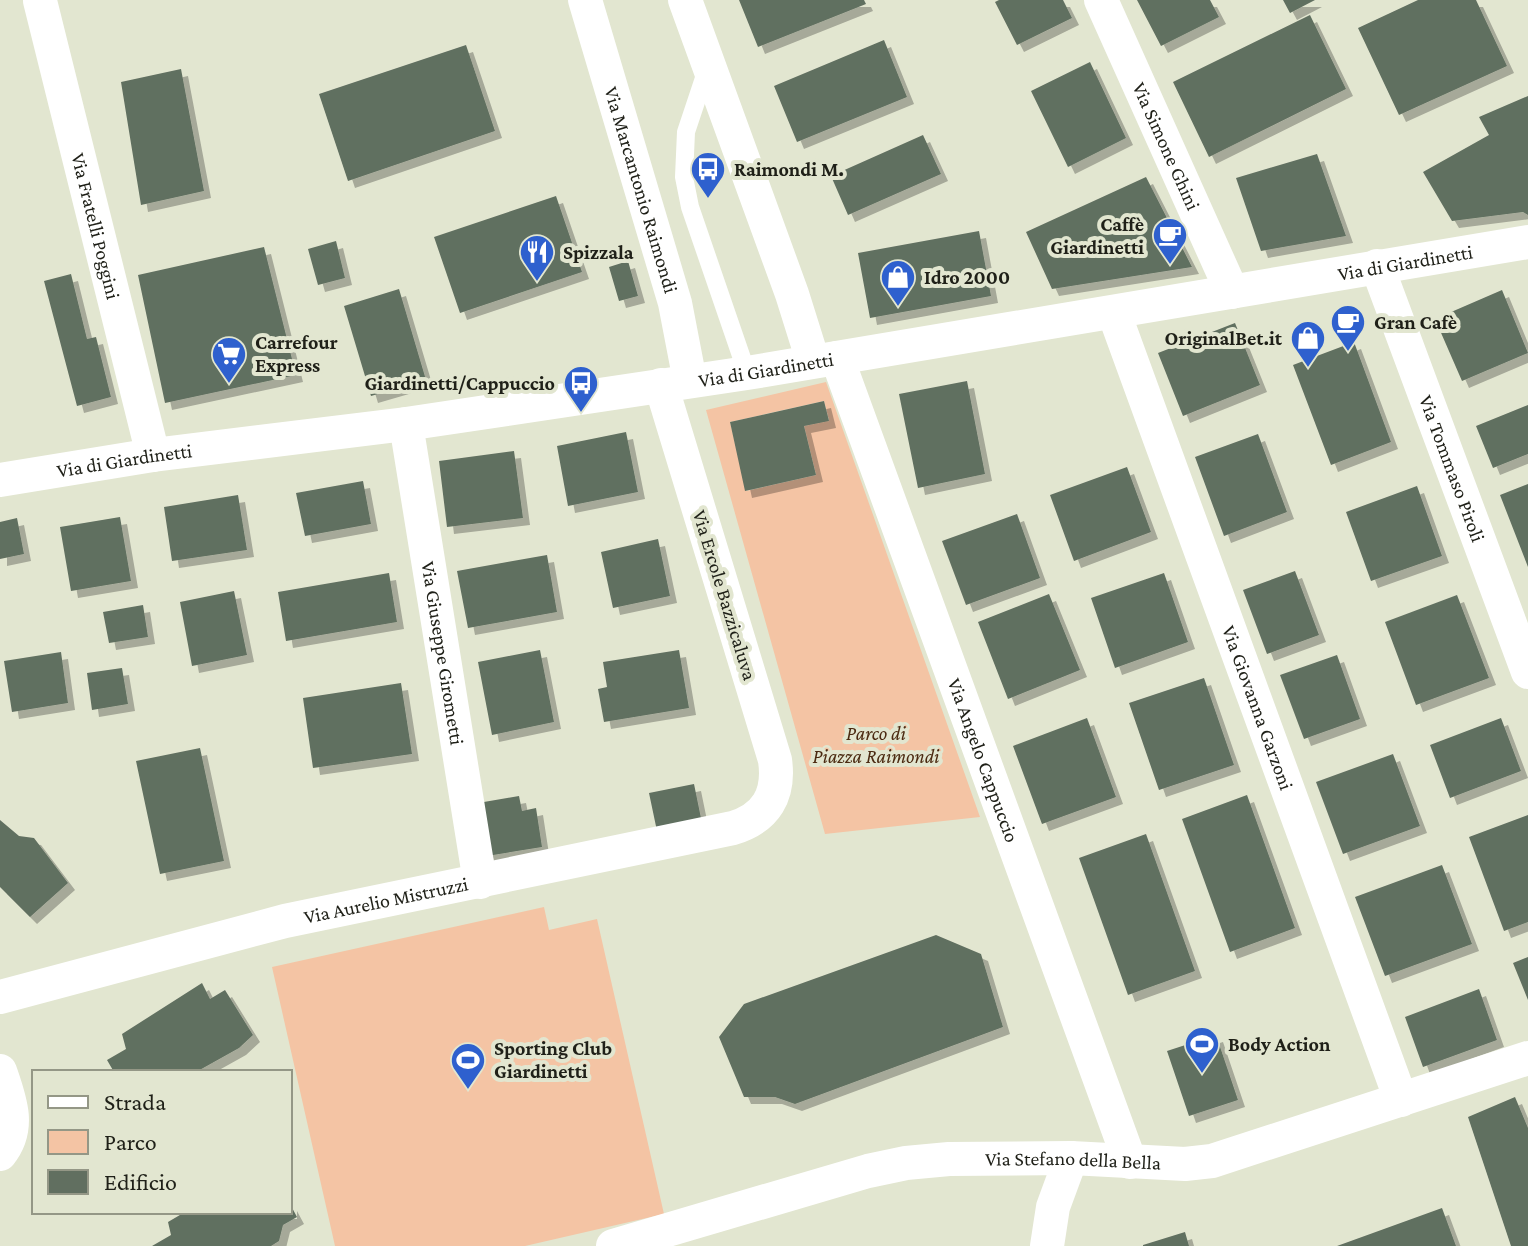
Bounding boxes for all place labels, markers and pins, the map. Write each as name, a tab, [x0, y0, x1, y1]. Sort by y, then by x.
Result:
bus stop icon: Raimondi M.	[689, 150, 727, 200]
place label: Raimondi M.	[734, 158, 844, 180]
place label: Caffè Giardinetti	[1050, 213, 1144, 258]
cafe icon: Caffè Giardinetti	[1151, 216, 1189, 266]
restaurant icon: Spizzala	[518, 233, 556, 283]
place label: Spizzala	[563, 241, 634, 263]
shop icon: Idro 2000	[879, 258, 917, 308]
place label: Idro 2000	[924, 266, 1010, 288]
cafe icon: Gran Cafè	[1329, 303, 1367, 353]
place label: Gran Cafè	[1374, 311, 1457, 333]
shop icon: OriginalBet.it	[1289, 319, 1327, 369]
place label: OriginalBet.it	[1165, 327, 1283, 349]
place label: Carrefour Express	[255, 331, 338, 376]
supermarket icon: Carrefour Express	[210, 335, 248, 385]
bus stop icon: Giardinetti/Cappuccio	[562, 364, 600, 414]
place label: Giardinetti/Cappuccio	[364, 372, 555, 394]
sports icon: Body Action	[1183, 1025, 1221, 1075]
place label: Body Action	[1228, 1033, 1331, 1055]
place label: Sporting Club Giardinetti	[494, 1037, 612, 1082]
sports icon: Sporting Club Giardinetti	[449, 1041, 487, 1091]

